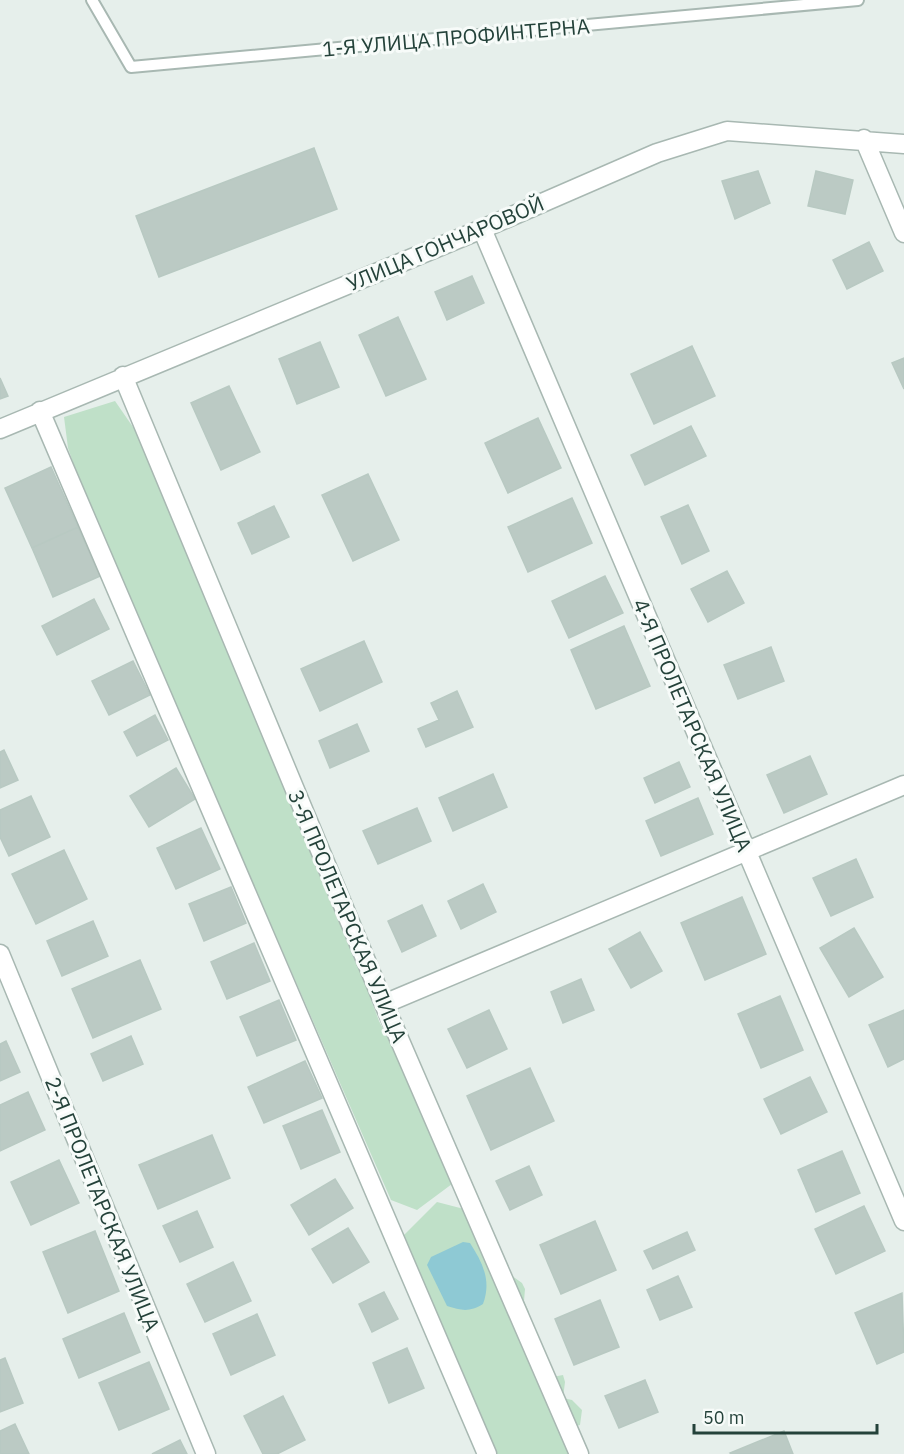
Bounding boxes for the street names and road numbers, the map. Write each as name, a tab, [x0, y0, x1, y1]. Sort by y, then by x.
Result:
street label: 1-Я УЛИЦА ПРОФИНТЕРНА	[321, 11, 591, 63]
street label: УЛИЦА ГОНЧАРОВОЙ	[342, 189, 548, 297]
street label: 4-Я ПРОЛЕТАРСКАЯ УЛИЦА	[627, 594, 759, 856]
street label: 3-Я ПРОЛЕТАРСКАЯ УЛИЦА	[282, 785, 414, 1047]
street label: 2-Я ПРОЛЕТАРСКАЯ УЛИЦА	[39, 1073, 167, 1335]

